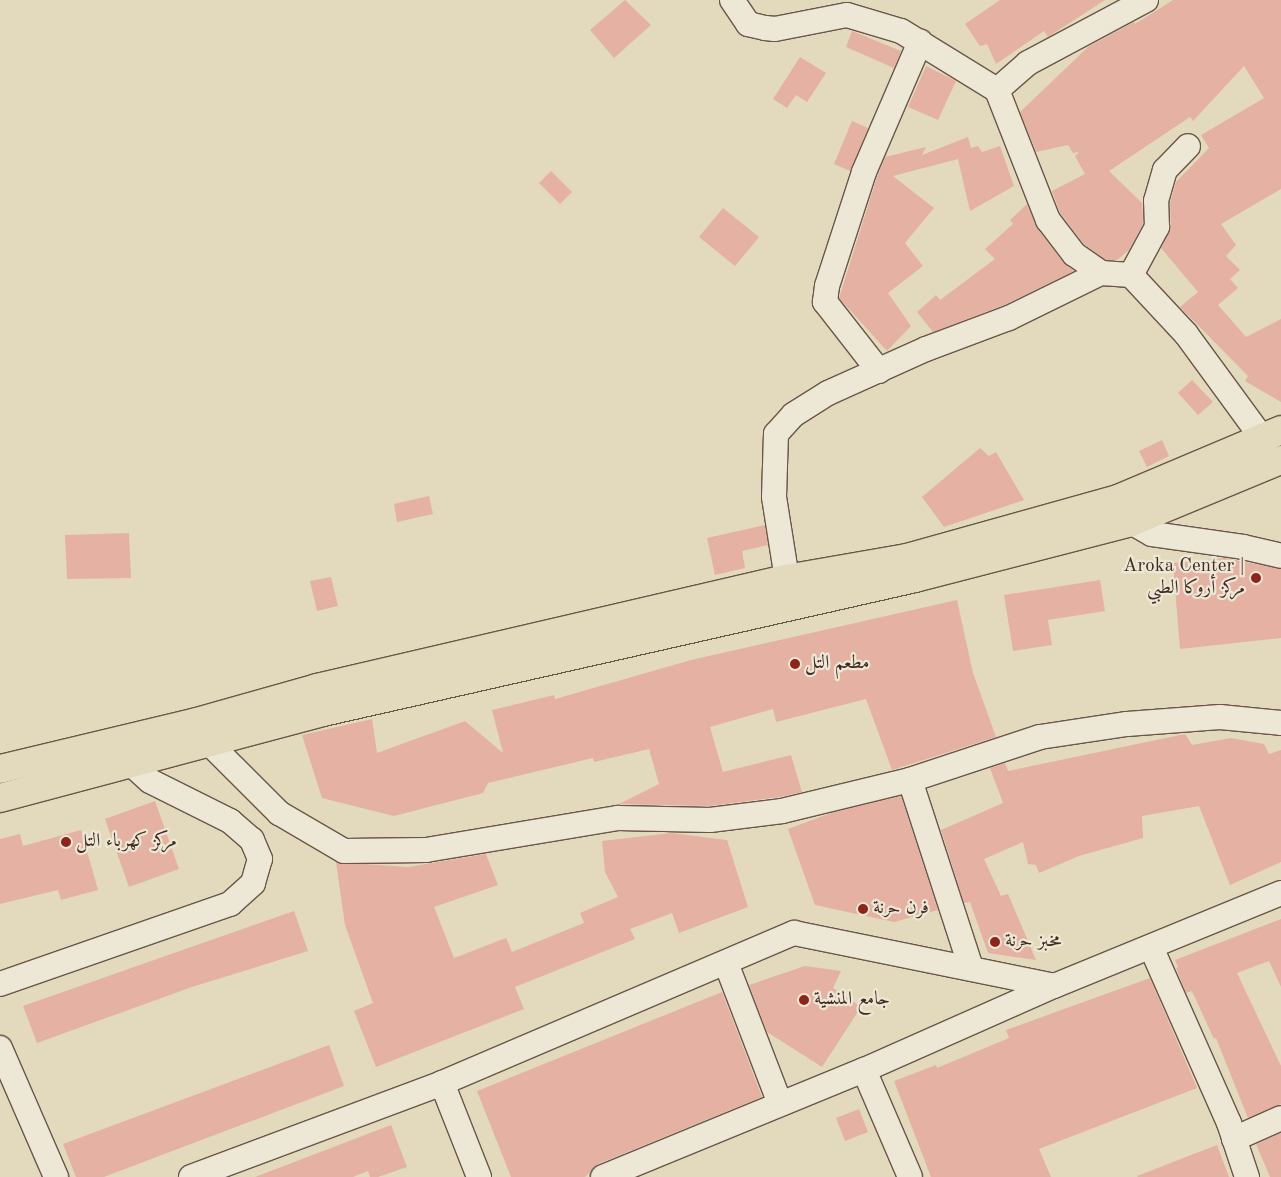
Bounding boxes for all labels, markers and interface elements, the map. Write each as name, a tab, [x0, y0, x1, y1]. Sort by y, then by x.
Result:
place label: Aroka Center | مركز أروكا الطبي	[1123, 556, 1245, 600]
marker: Aroka Center | مركز أروكا الطبي	[1249, 571, 1263, 585]
place label: مطعم التل	[805, 653, 869, 675]
marker: مطعم التل	[789, 658, 801, 670]
place label: مركز كهرباء التل	[76, 831, 177, 853]
marker: مركز كهرباء التل	[60, 836, 72, 848]
place label: فرن حرنة	[873, 898, 929, 920]
marker: فرن حرنة	[857, 903, 869, 915]
place label: مخبز حرنة	[1005, 931, 1061, 953]
marker: مخبز حرنة	[989, 936, 1001, 948]
place label: جامع المنشية	[814, 989, 890, 1011]
marker: جامع المنشية	[798, 994, 810, 1006]

